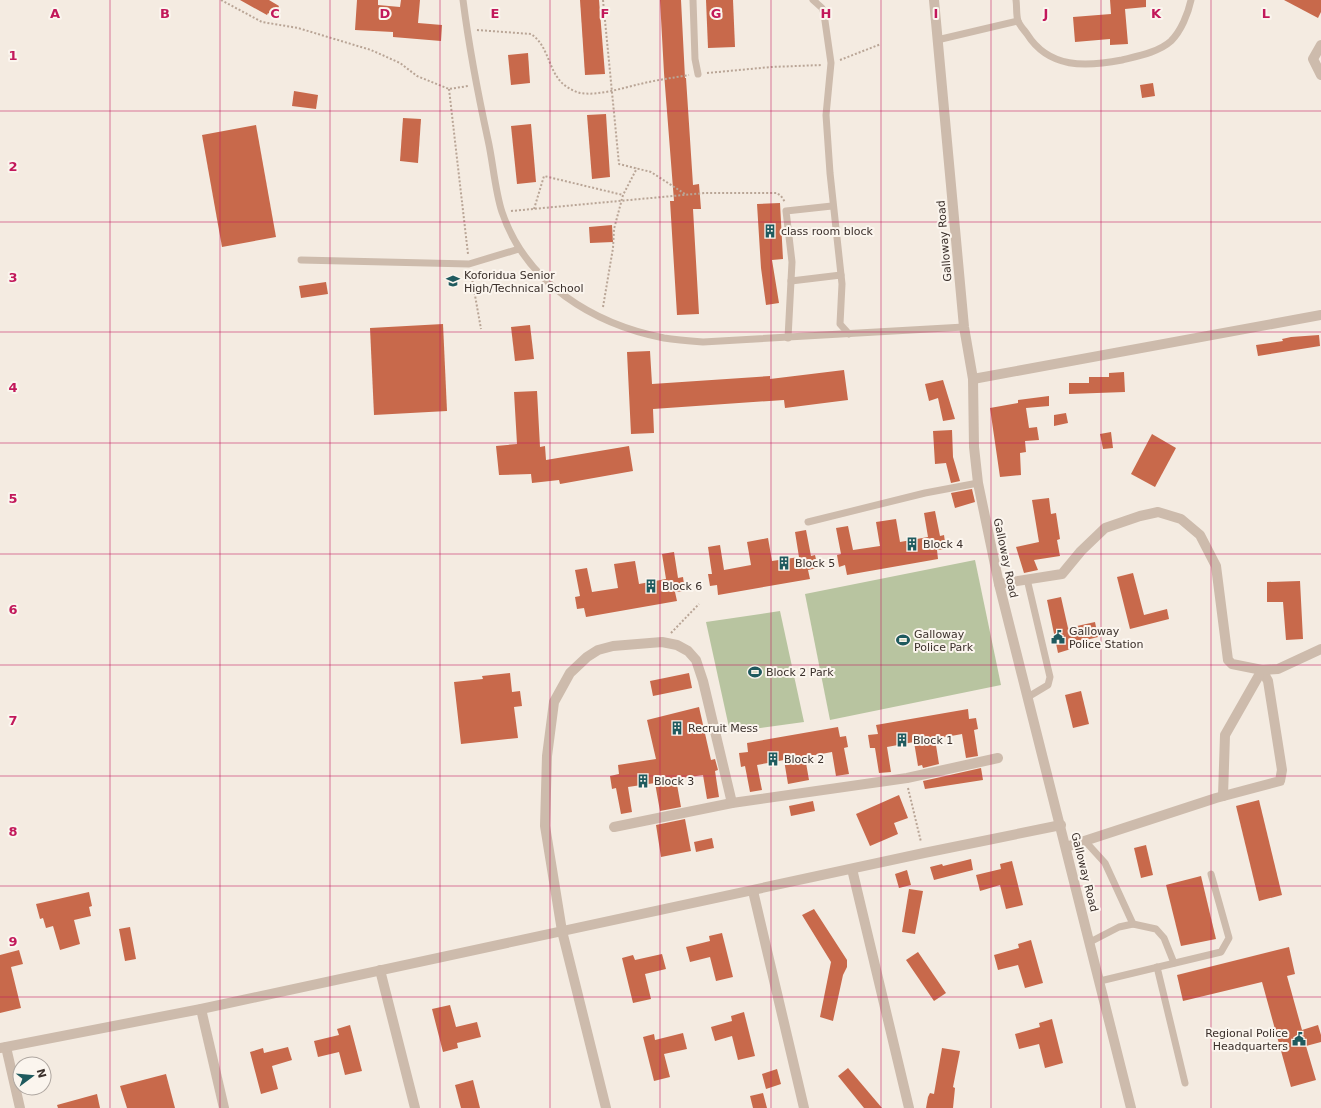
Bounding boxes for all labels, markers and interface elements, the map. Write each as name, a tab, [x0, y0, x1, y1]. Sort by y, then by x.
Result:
text: A	[50, 6, 60, 21]
text: B	[160, 6, 170, 21]
text: C	[270, 6, 280, 21]
text: D	[380, 6, 391, 21]
text: E	[491, 6, 499, 21]
text: F	[601, 6, 609, 21]
text: G	[711, 6, 721, 21]
text: H	[821, 6, 831, 21]
text: I	[934, 6, 938, 21]
text: J	[1043, 6, 1048, 21]
text: K	[1151, 6, 1162, 21]
text: L	[1262, 6, 1270, 21]
text: 1	[8, 48, 18, 63]
text: 2	[8, 159, 18, 174]
street label: Galloway Road	[934, 200, 955, 282]
building icon: class room block	[762, 223, 778, 239]
place label: class room block	[781, 225, 874, 238]
place label: Koforidua Senior High/Technical School	[464, 269, 584, 295]
text: 3	[8, 270, 18, 285]
school or university icon: Koforidua Senior High/Technical School	[445, 273, 461, 289]
text: 4	[8, 380, 18, 395]
text: 5	[8, 491, 18, 506]
street label: Galloway Road	[991, 517, 1020, 599]
building icon: Block 4	[904, 536, 920, 552]
place label: Block 4	[923, 538, 963, 551]
building icon: Block 5	[776, 555, 792, 571]
place label: Block 5	[795, 557, 835, 570]
building icon: Block 6	[643, 578, 659, 594]
place label: Block 6	[662, 580, 702, 593]
text: 6	[8, 602, 18, 617]
place label: Galloway Police Station	[1069, 625, 1144, 651]
place label: Galloway Police Park	[914, 628, 974, 654]
public building icon: Galloway Police Station	[1050, 629, 1066, 645]
sports icon: Galloway Police Park	[895, 632, 911, 648]
sports icon: Block 2 Park	[747, 664, 763, 680]
place label: Block 2 Park	[766, 666, 834, 679]
text: 7	[8, 713, 18, 728]
building icon: Recruit Mess	[669, 720, 685, 736]
place label: Recruit Mess	[688, 722, 758, 735]
building icon: Block 1	[894, 732, 910, 748]
place label: Block 1	[913, 734, 953, 747]
building icon: Block 2	[765, 751, 781, 767]
place label: Block 2	[784, 753, 824, 766]
building icon: Block 3	[635, 773, 651, 789]
place label: Block 3	[654, 775, 694, 788]
text: 8	[8, 824, 18, 839]
street label: Galloway Road	[1068, 831, 1101, 913]
text: 9	[8, 934, 18, 949]
place label: Regional Police Headquarters	[1205, 1027, 1288, 1053]
public building icon: Regional Police Headquarters	[1291, 1031, 1307, 1047]
north arrow	[12, 1056, 52, 1096]
text: N	[34, 1067, 49, 1080]

